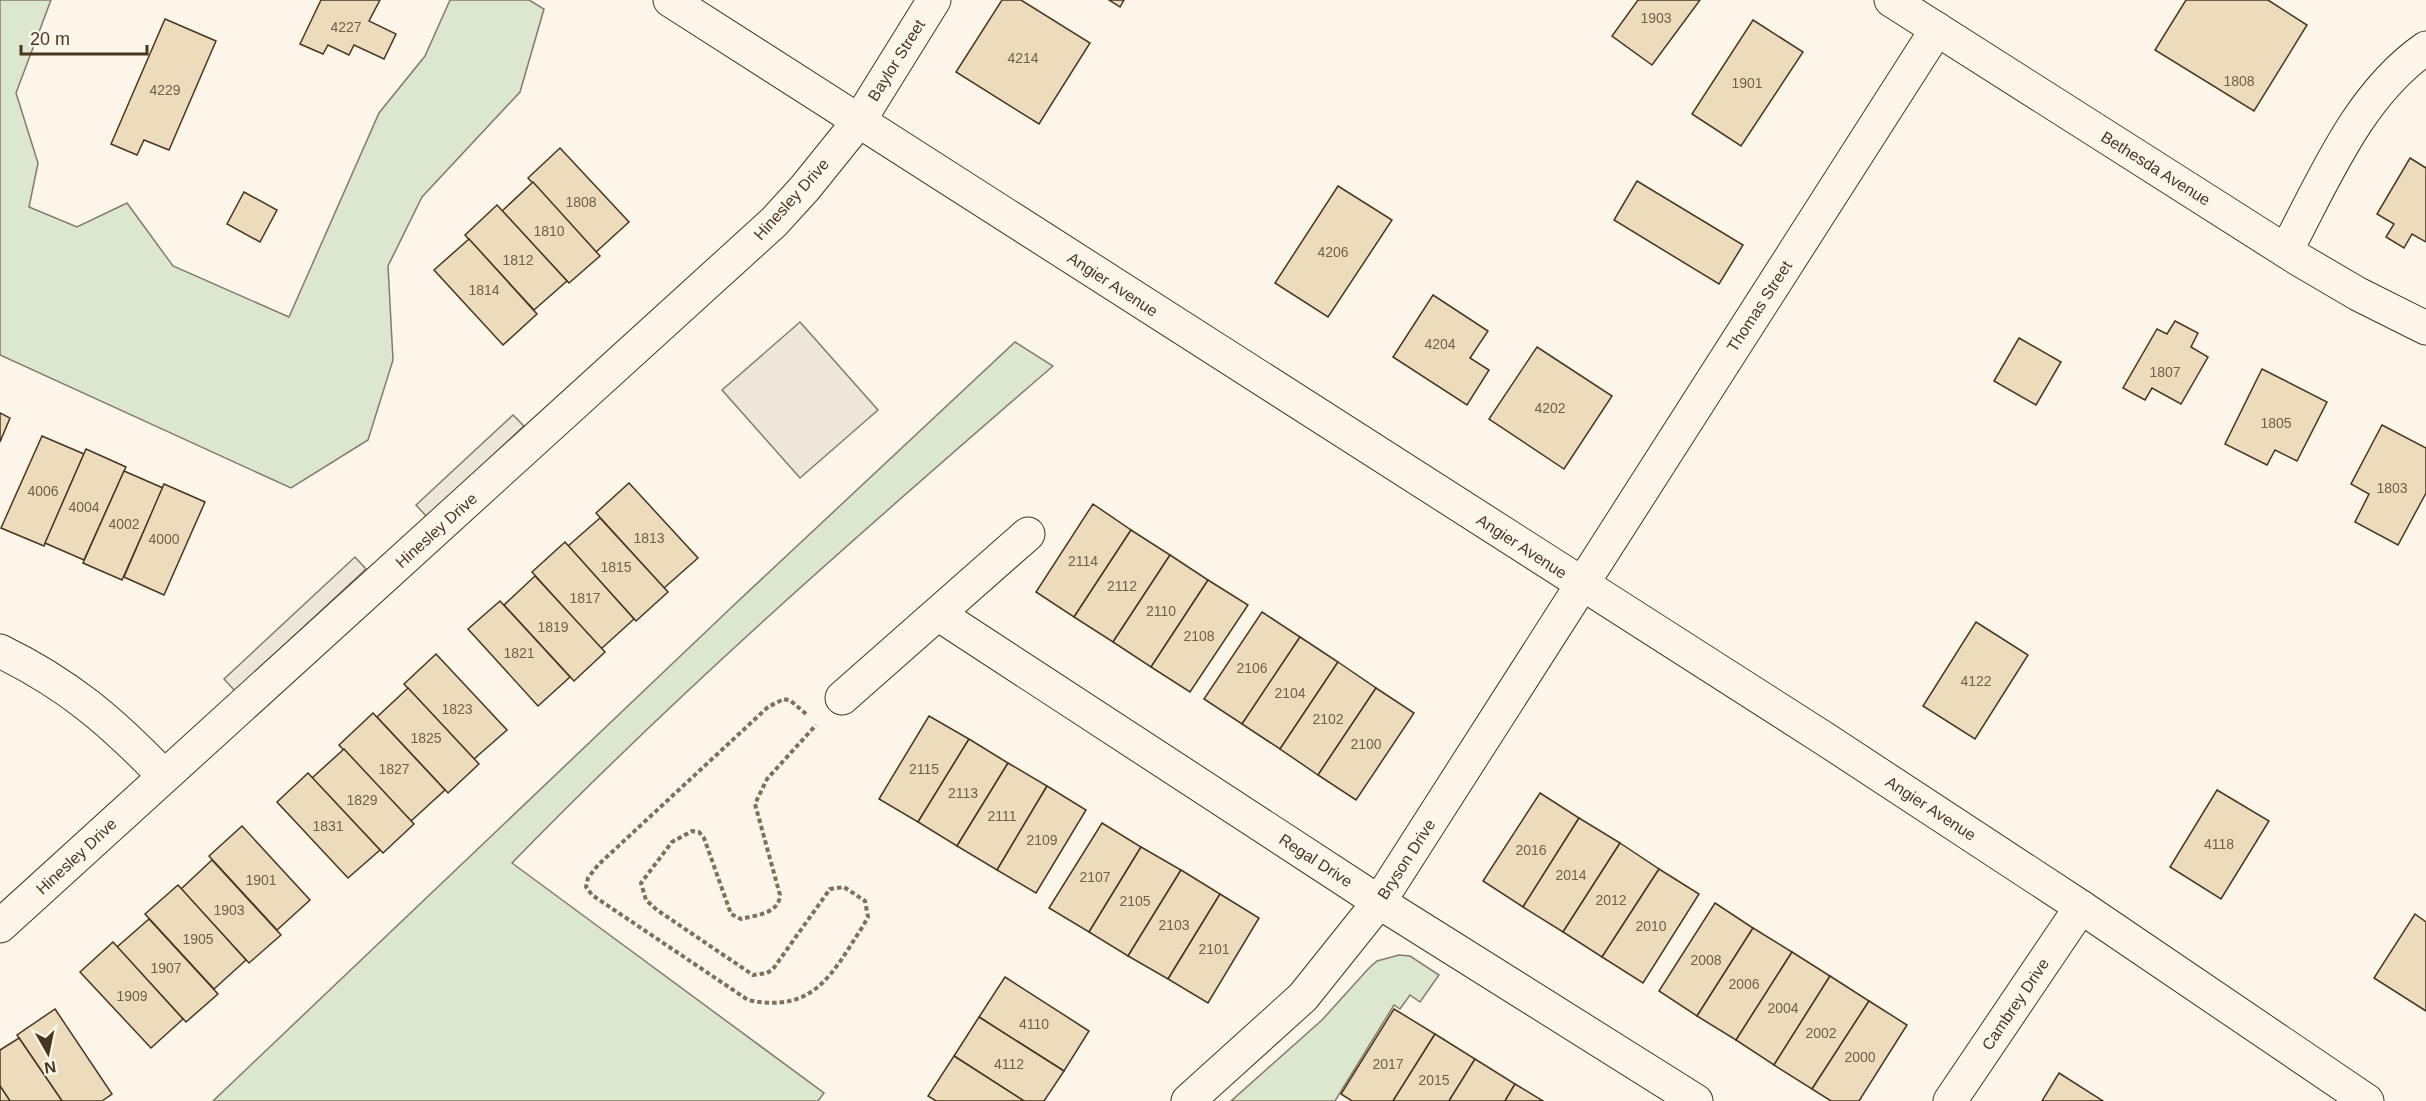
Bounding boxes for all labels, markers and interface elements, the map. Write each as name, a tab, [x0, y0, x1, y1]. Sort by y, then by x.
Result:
house number: 1903	[1640, 10, 1672, 26]
street label: Baylor Street	[865, 16, 928, 104]
scale bar	[21, 18, 147, 56]
house number: 4227	[330, 19, 362, 35]
text: 20 m	[30, 29, 70, 49]
house number: 4214	[1007, 50, 1039, 66]
house number: 1808	[2223, 73, 2255, 89]
house number: 1901	[1731, 75, 1763, 91]
house number: 4229	[149, 82, 181, 98]
street label: Bethesda Avenue	[2098, 128, 2213, 209]
street label: Hinesley Drive	[751, 155, 832, 243]
house number: 1808	[565, 194, 597, 210]
house number: 1810	[533, 223, 565, 239]
house number: 4206	[1317, 244, 1349, 260]
street label: Angier Avenue	[1065, 249, 1161, 320]
house number: 1812	[502, 252, 534, 268]
street label: Thomas Street	[1724, 257, 1795, 355]
house number: 1814	[468, 282, 500, 298]
house number: 4204	[1424, 336, 1456, 352]
house number: 1807	[2149, 364, 2181, 380]
house number: 4202	[1534, 400, 1566, 416]
house number: 1805	[2260, 415, 2292, 431]
house number: 1803	[2376, 480, 2408, 496]
house number: 4006	[27, 483, 59, 499]
street label: Hinesley Drive	[392, 489, 480, 571]
house number: 4004	[68, 499, 100, 515]
street label: Angier Avenue	[1474, 511, 1570, 582]
house number: 4002	[108, 516, 140, 532]
house number: 1813	[633, 530, 665, 546]
house number: 4000	[148, 531, 180, 547]
house number: 2114	[1068, 553, 1098, 569]
house number: 1815	[600, 559, 632, 575]
house number: 2112	[1107, 578, 1137, 594]
house number: 1817	[569, 590, 601, 606]
house number: 2110	[1146, 603, 1176, 619]
house number: 1819	[537, 619, 569, 635]
house number: 2108	[1183, 628, 1215, 644]
house number: 1821	[503, 645, 535, 661]
house number: 2106	[1236, 660, 1268, 676]
house number: 4122	[1960, 673, 1992, 689]
house number: 2104	[1274, 685, 1306, 701]
house number: 1823	[441, 701, 473, 717]
house number: 2102	[1312, 711, 1344, 727]
house number: 1825	[410, 730, 442, 746]
house number: 2100	[1350, 736, 1382, 752]
house number: 1827	[378, 761, 410, 777]
house number: 2115	[909, 761, 939, 777]
street label: Angier Avenue	[1883, 773, 1979, 844]
house number: 2113	[948, 785, 978, 801]
house number: 1829	[346, 792, 378, 808]
house number: 2111	[987, 808, 1017, 824]
street label: Hinesley Drive	[33, 815, 120, 898]
street label: Bryson Drive	[1374, 816, 1439, 902]
house number: 1831	[312, 818, 344, 834]
street label: Regal Drive	[1276, 831, 1355, 890]
house number: 2109	[1026, 832, 1058, 848]
house number: 4118	[2204, 836, 2234, 852]
house number: 2016	[1515, 842, 1547, 858]
house number: 2014	[1555, 867, 1587, 883]
house number: 2107	[1079, 869, 1111, 885]
house number: 1901	[245, 872, 277, 888]
house number: 2012	[1595, 892, 1627, 908]
house number: 2105	[1119, 893, 1151, 909]
house number: 1903	[213, 902, 245, 918]
house number: 2103	[1158, 917, 1190, 933]
house number: 2010	[1635, 918, 1667, 934]
house number: 1905	[182, 931, 214, 947]
house number: 2101	[1198, 941, 1230, 957]
house number: 2008	[1690, 952, 1722, 968]
street label: Cambrey Drive	[1979, 955, 2052, 1053]
house number: 1907	[150, 960, 182, 976]
house number: 2006	[1728, 976, 1760, 992]
house number: 1909	[116, 988, 148, 1004]
house number: 2004	[1767, 1000, 1799, 1016]
house number: 4110	[1019, 1016, 1049, 1032]
north arrow	[18, 1023, 78, 1083]
house number: 2002	[1805, 1025, 1837, 1041]
house number: 2000	[1844, 1049, 1876, 1065]
house number: 4112	[994, 1056, 1024, 1072]
house number: 2017	[1372, 1056, 1404, 1072]
text: N	[43, 1058, 57, 1077]
house number: 2015	[1418, 1072, 1450, 1088]

